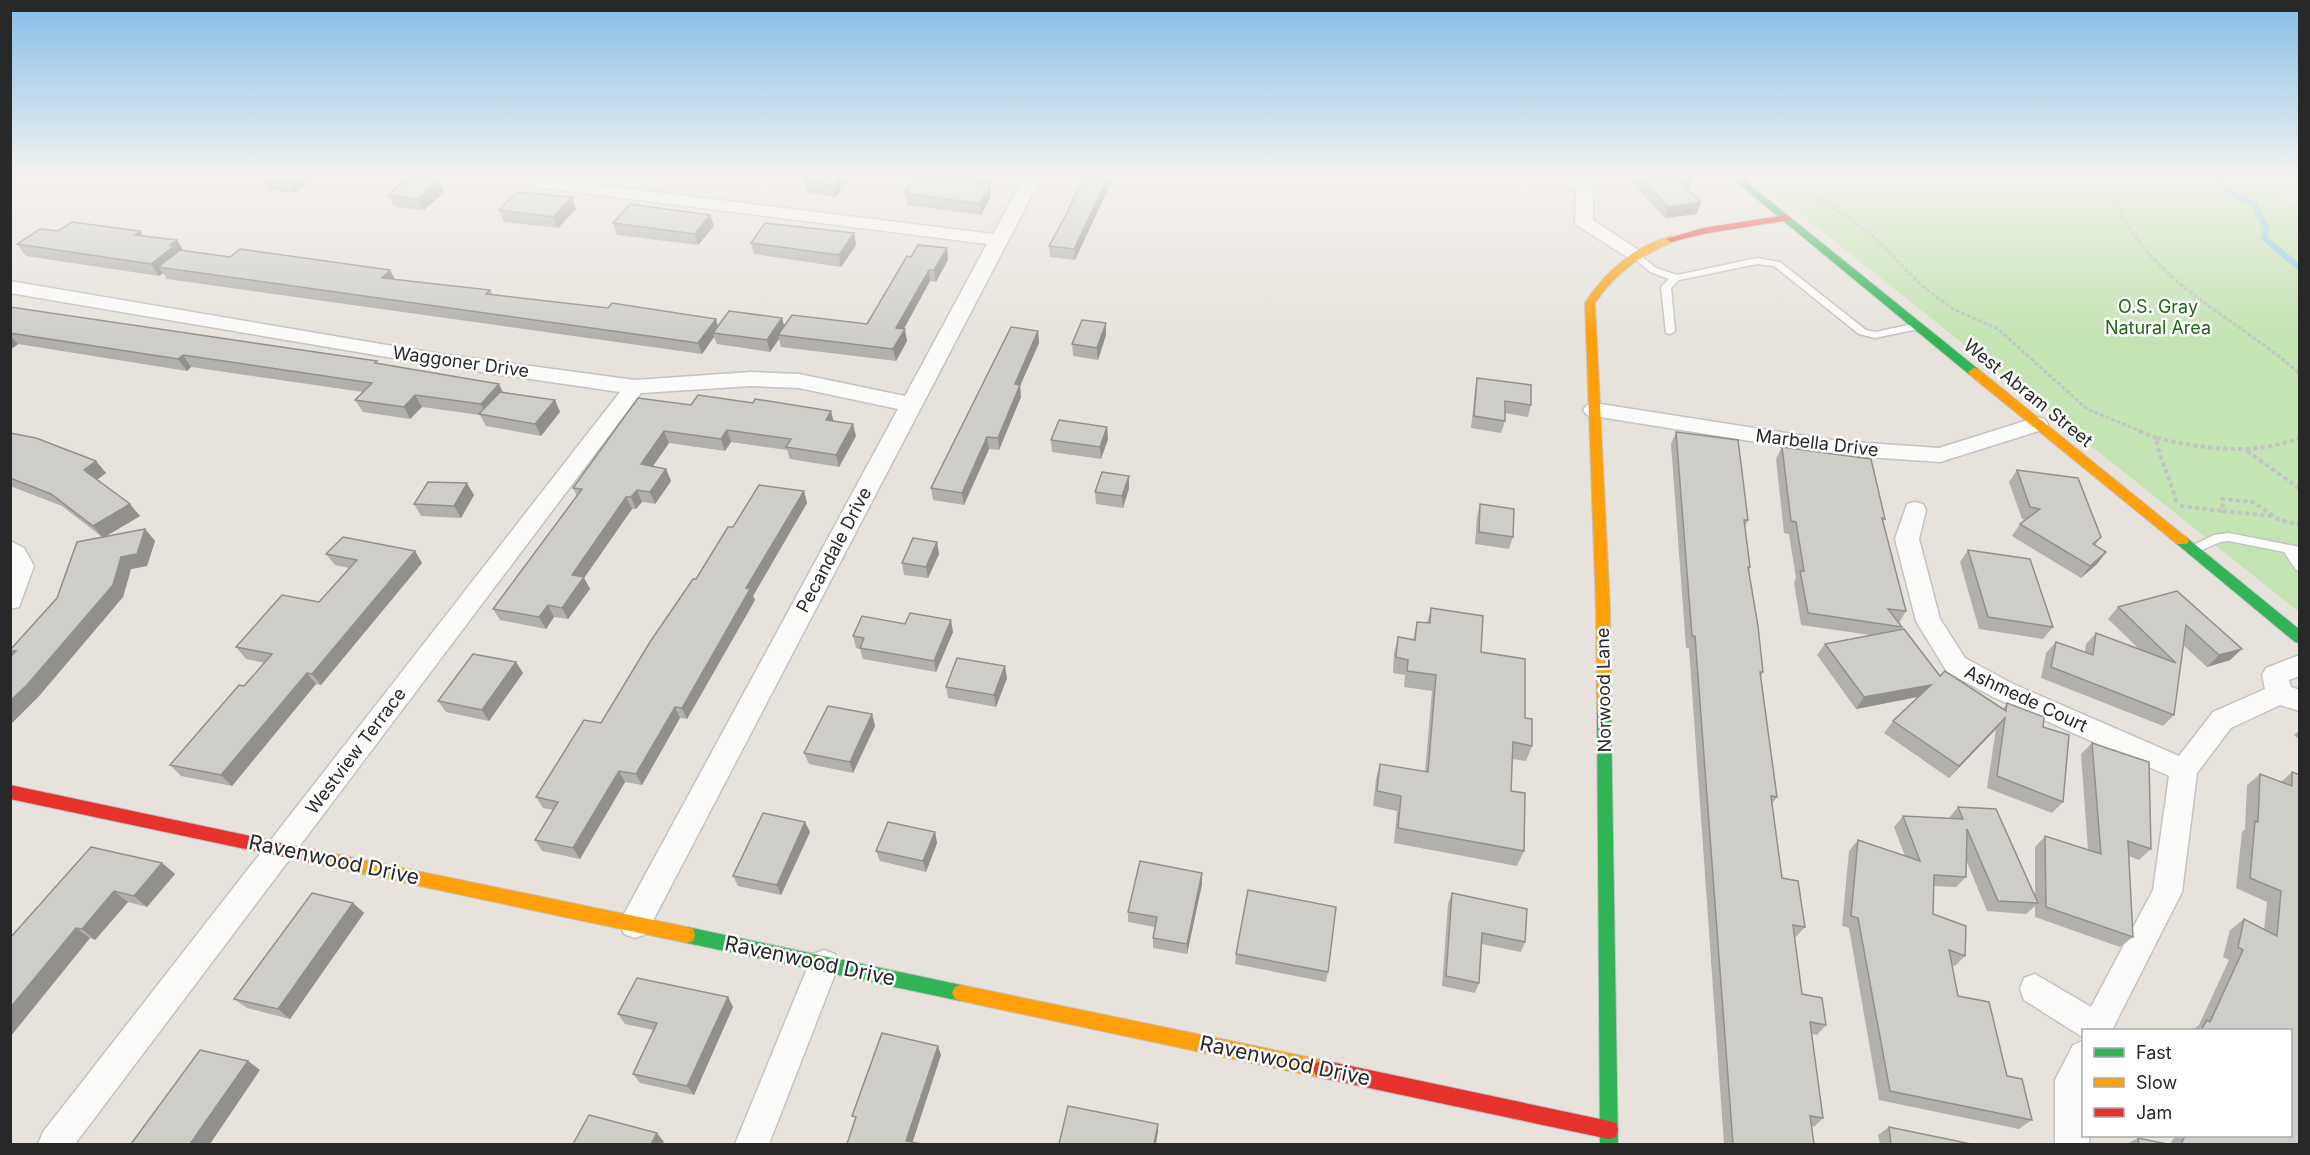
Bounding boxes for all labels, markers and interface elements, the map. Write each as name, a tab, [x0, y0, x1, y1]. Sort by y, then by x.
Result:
park label: O.S. Gray Natural Area	[2105, 296, 2211, 338]
street label: West Abram Street	[1960, 334, 2097, 451]
street label: Waggoner Drive	[392, 342, 531, 381]
street label: Marbella Drive	[1754, 425, 1880, 460]
street label: Pecandale Drive	[792, 484, 875, 616]
street label: Norwood Lane	[1592, 627, 1615, 753]
street label: Ashmede Court	[1962, 661, 2091, 736]
street label: Westview Terrace	[301, 683, 410, 818]
street label: Ravenwood Drive	[246, 829, 422, 890]
street label: Ravenwood Drive	[722, 930, 898, 991]
legend	[2082, 1029, 2292, 1137]
street label: Ravenwood Drive	[1197, 1030, 1373, 1091]
text: Fast	[2136, 1042, 2172, 1063]
text: Slow	[2136, 1072, 2177, 1093]
text: Jam	[2136, 1102, 2172, 1123]

